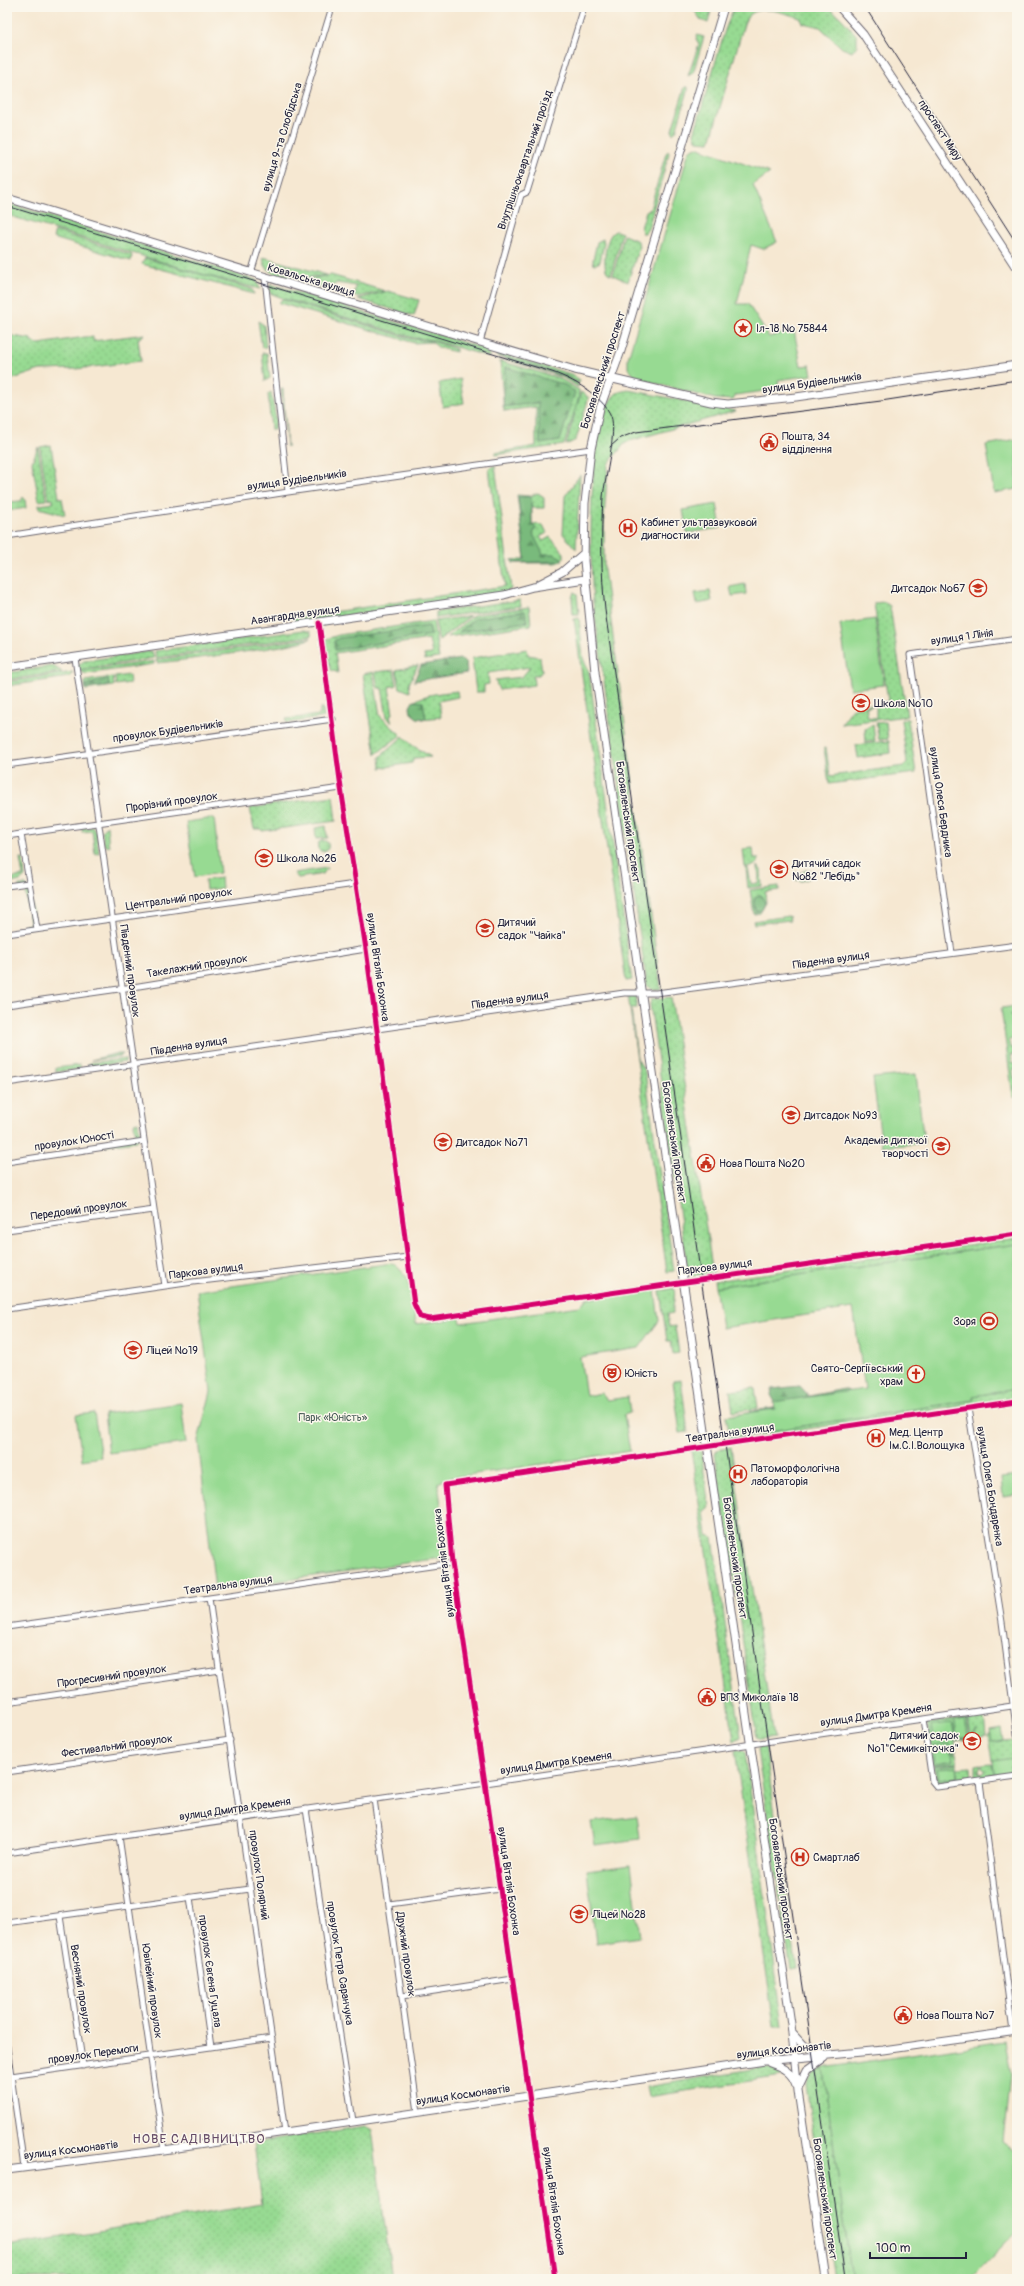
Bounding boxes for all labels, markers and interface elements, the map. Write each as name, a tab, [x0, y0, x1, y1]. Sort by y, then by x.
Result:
street label: вулиця 9-та Слобідська	[259, 81, 305, 193]
street label: Внутрішньоквартальний проїзд	[495, 88, 555, 231]
street label: проспект Миру	[916, 97, 965, 163]
street label: Ковальська вулиця	[266, 261, 356, 299]
street label: Богоявленський проспект	[578, 309, 628, 430]
place icon: Іл-18 № 75844	[733, 318, 753, 338]
place label: Іл-18 № 75844	[756, 322, 828, 335]
street label: вулиця Будівельників	[761, 370, 863, 396]
place label: Пошта, 34 відділення	[782, 430, 832, 456]
public building icon: Пошта, 34 відділення	[759, 432, 779, 452]
street label: вулиця Будівельників	[246, 467, 348, 493]
place label: Кабинет ультразвуковой диагностики	[641, 516, 757, 542]
hospital icon: Кабинет ультразвуковой диагностики	[618, 518, 638, 538]
school or university icon: Дитсадок №67	[968, 578, 988, 598]
place label: Дитсадок №67	[890, 582, 965, 595]
street label: Авангардна вулиця	[250, 602, 340, 628]
street label: вулиця 1 Лінія	[930, 626, 994, 648]
school or university icon: Школа №10	[851, 693, 871, 713]
place label: Школа №10	[874, 697, 933, 710]
street label: провулок Будівельників	[112, 717, 224, 745]
street label: вулиця Олеся Бердника	[927, 746, 955, 858]
street label: Богоявленський проспект	[613, 760, 643, 884]
street label: Прорізний провулок	[125, 789, 219, 815]
school or university icon: Школа №26	[254, 848, 274, 868]
place label: Школа №26	[277, 852, 337, 865]
place label: Дитячий садок №82 "Лебідь"	[791, 857, 862, 883]
school or university icon: Дитячий садок №82 "Лебідь"	[769, 859, 789, 879]
street label: Центральний провулок	[125, 885, 234, 913]
street label: вулиця Віталія Бохонка	[364, 912, 392, 1022]
place label: Дитячий садок "Чайка"	[497, 916, 566, 942]
school or university icon: Дитячий садок "Чайка"	[475, 918, 495, 938]
street label: Південний провулок	[117, 924, 143, 1019]
street label: Південна вулиця	[792, 948, 870, 972]
street label: Такелажний провулок	[145, 952, 249, 980]
street label: Південна вулиця	[471, 988, 549, 1012]
street label: Південна вулиця	[150, 1034, 228, 1058]
street label: Богоявленський проспект	[659, 1080, 689, 1204]
school or university icon: Дитсадок №93	[781, 1105, 801, 1125]
place label: Дитсадок №93	[803, 1109, 877, 1122]
street label: провулок Юності	[33, 1128, 115, 1154]
school or university icon: Дитсадок №71	[433, 1132, 453, 1152]
place label: Академія дитячої творчості	[844, 1134, 928, 1160]
place label: Дитсадок №71	[455, 1136, 528, 1149]
school or university icon: Академія дитячої творчості	[931, 1136, 951, 1156]
public building icon: Нова Пошта №20	[696, 1153, 716, 1173]
place label: Нова Пошта №20	[719, 1157, 805, 1170]
street label: Передовий провулок	[30, 1197, 128, 1223]
street label: Паркова вулиця	[677, 1256, 753, 1278]
street label: Паркова вулиця	[168, 1260, 244, 1282]
sports icon: Зоря	[979, 1311, 999, 1331]
place label: Зоря	[953, 1315, 976, 1328]
school or university icon: Ліцей №19	[123, 1340, 143, 1360]
place label: Ліцей №19	[145, 1344, 198, 1357]
place label: Свято-Сергіївський храм	[811, 1362, 903, 1388]
theatre icon: Юність	[602, 1363, 622, 1383]
church icon: Свято-Сергіївський храм	[906, 1364, 926, 1384]
place label: Юність	[625, 1367, 658, 1380]
park label: Парк «Юність»	[299, 1411, 368, 1424]
street label: Театральна вулиця	[685, 1420, 775, 1446]
street label: вулиця Олега Бондаренка	[974, 1425, 1006, 1547]
place label: Мед. Центр Ім.С.І.Волощука	[889, 1426, 965, 1452]
hospital icon: Мед. Центр Ім.С.І.Волощука	[866, 1428, 886, 1448]
place label: Патоморфологічна лабораторія	[751, 1462, 840, 1488]
hospital icon: Патоморфологічна лабораторія	[728, 1464, 748, 1484]
street label: Богоявленський проспект	[720, 1496, 750, 1620]
street label: вулиця Віталія Бохонка	[431, 1508, 457, 1618]
street label: Театральна вулиця	[183, 1572, 273, 1598]
street label: Прогресивний провулок	[57, 1662, 168, 1690]
public building icon: ВПЗ Миколаїв 18	[697, 1687, 717, 1707]
place label: ВПЗ Миколаїв 18	[720, 1691, 799, 1704]
street label: вулиця Дмитра Кременя	[819, 1701, 933, 1729]
place label: Дитячий садок №1"Семиквіточка"	[867, 1729, 959, 1755]
school or university icon: Дитячий садок №1"Семиквіточка"	[962, 1731, 982, 1751]
street label: Фестивальний провулок	[61, 1732, 174, 1760]
street label: вулиця Дмитра Кременя	[499, 1749, 613, 1777]
street label: вулиця Дмитра Кременя	[178, 1795, 292, 1823]
street label: Богоявленський проспект	[766, 1817, 796, 1941]
street label: вулиця Віталія Бохонка	[495, 1826, 523, 1936]
street label: провулок Полярний	[246, 1829, 272, 1921]
hospital icon: Смартлаб	[790, 1847, 810, 1867]
place label: Смартлаб	[813, 1851, 860, 1864]
street label: провулок Петра Саранчука	[324, 1900, 356, 2026]
school or university icon: Ліцей №28	[569, 1904, 589, 1924]
place label: Ліцей №28	[591, 1908, 646, 1921]
street label: Дружний провулок	[393, 1910, 418, 1998]
street label: провулок Євгена Гуцала	[196, 1914, 224, 2028]
street label: Весняний провулок	[68, 1943, 95, 2035]
street label: Ювілейний провулок	[139, 1943, 165, 2040]
public building icon: Нова Пошта №7	[893, 2005, 913, 2025]
place label: Нова Пошта №7	[916, 2009, 994, 2022]
street label: вулиця Космонавтів	[736, 2039, 832, 2061]
street label: провулок Перемоги	[47, 2041, 139, 2067]
street label: вулиця Космонавтів	[415, 2082, 511, 2108]
district label: НОВЕ САДІВНИЦТВО	[133, 2131, 265, 2147]
street label: Богоявленський проспект	[810, 2137, 840, 2261]
street label: вулиця Космонавтів	[23, 2138, 119, 2162]
street label: вулиця Віталія Бохонка	[540, 2146, 568, 2256]
scale bar	[870, 2234, 966, 2260]
text: 100 m	[876, 2241, 911, 2256]

